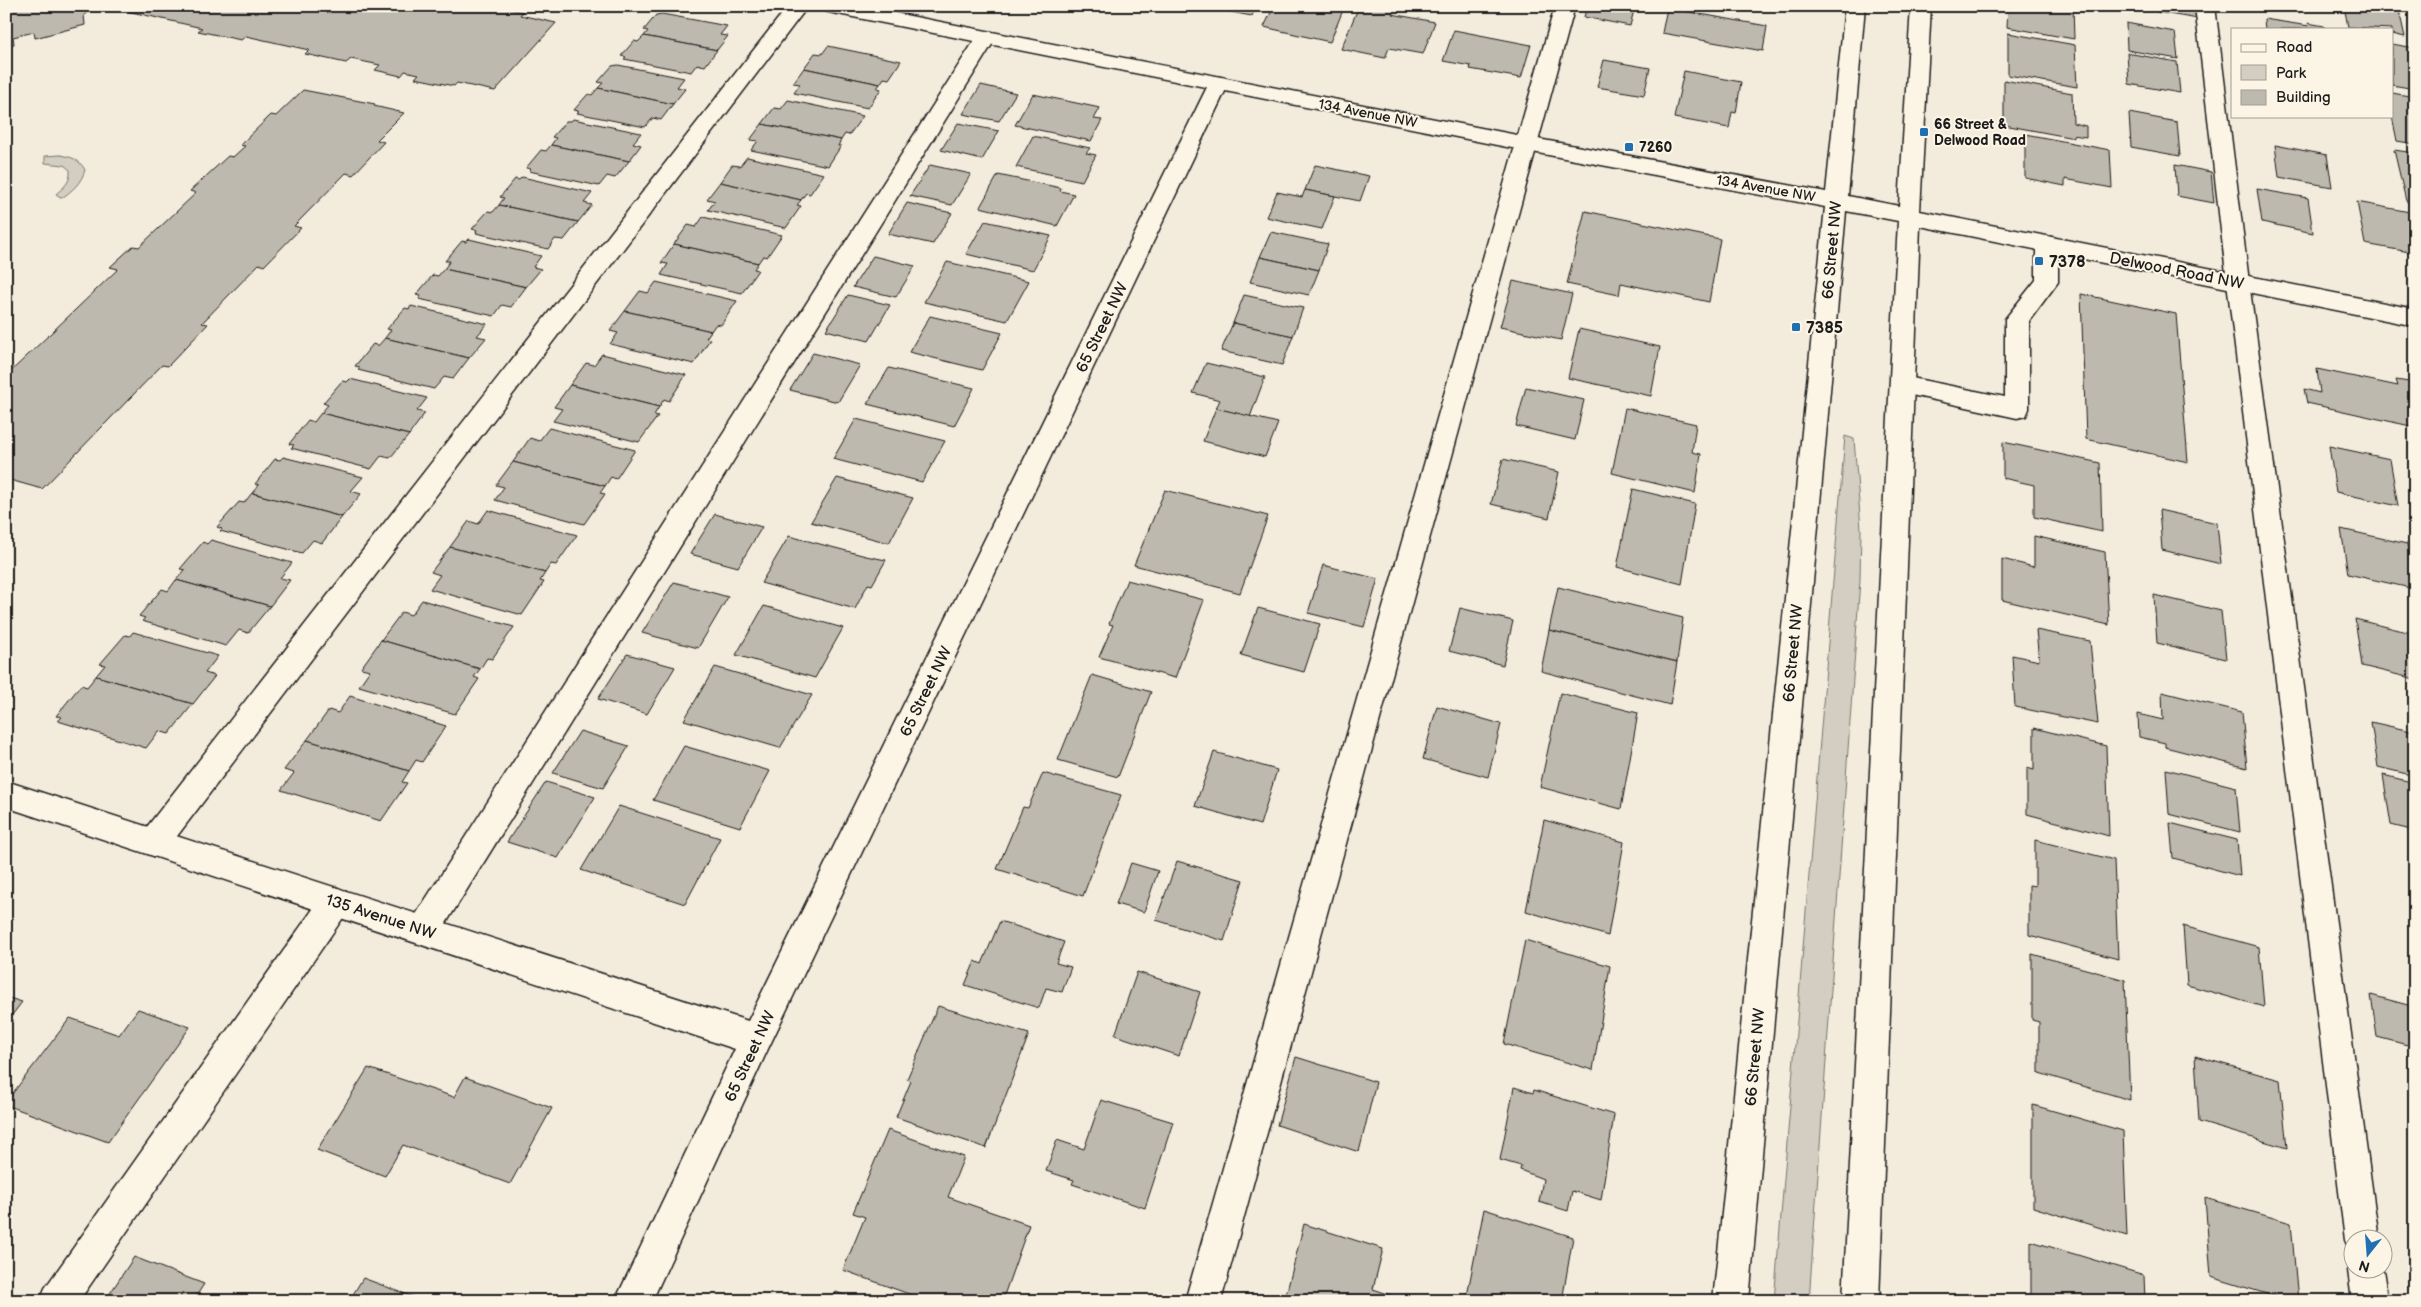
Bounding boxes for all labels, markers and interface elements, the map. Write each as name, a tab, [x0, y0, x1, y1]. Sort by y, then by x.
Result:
legend	[2231, 28, 2394, 118]
text: Road	[2276, 38, 2312, 57]
text: Park	[2276, 64, 2307, 83]
text: Building	[2276, 88, 2331, 107]
street label: 134 Avenue NW	[1317, 96, 1419, 131]
place label: 66 Street & Delwood Road	[1934, 116, 2026, 149]
marker: 66 Street & Delwood Road	[1918, 126, 1930, 138]
place label: 7260	[1639, 139, 1673, 156]
marker: 7260	[1623, 141, 1635, 153]
street label: 134 Avenue NW	[1715, 171, 1817, 206]
street label: 66 Street NW	[1819, 200, 1846, 300]
street label: Delwood Road NW	[2108, 249, 2246, 294]
place label: 7378	[2049, 253, 2086, 272]
marker: 7378	[2033, 255, 2045, 267]
street label: 65 Street NW	[1072, 279, 1133, 376]
place label: 7385	[1806, 319, 1843, 338]
marker: 7385	[1790, 321, 1802, 333]
street label: 66 Street NW	[1780, 603, 1807, 703]
street label: 65 Street NW	[896, 643, 957, 740]
street label: 135 Avenue NW	[323, 891, 438, 944]
street label: 66 Street NW	[1742, 1007, 1769, 1107]
street label: 65 Street NW	[721, 1008, 780, 1105]
north arrow	[2344, 1230, 2394, 1280]
text: N	[2357, 1256, 2372, 1276]

